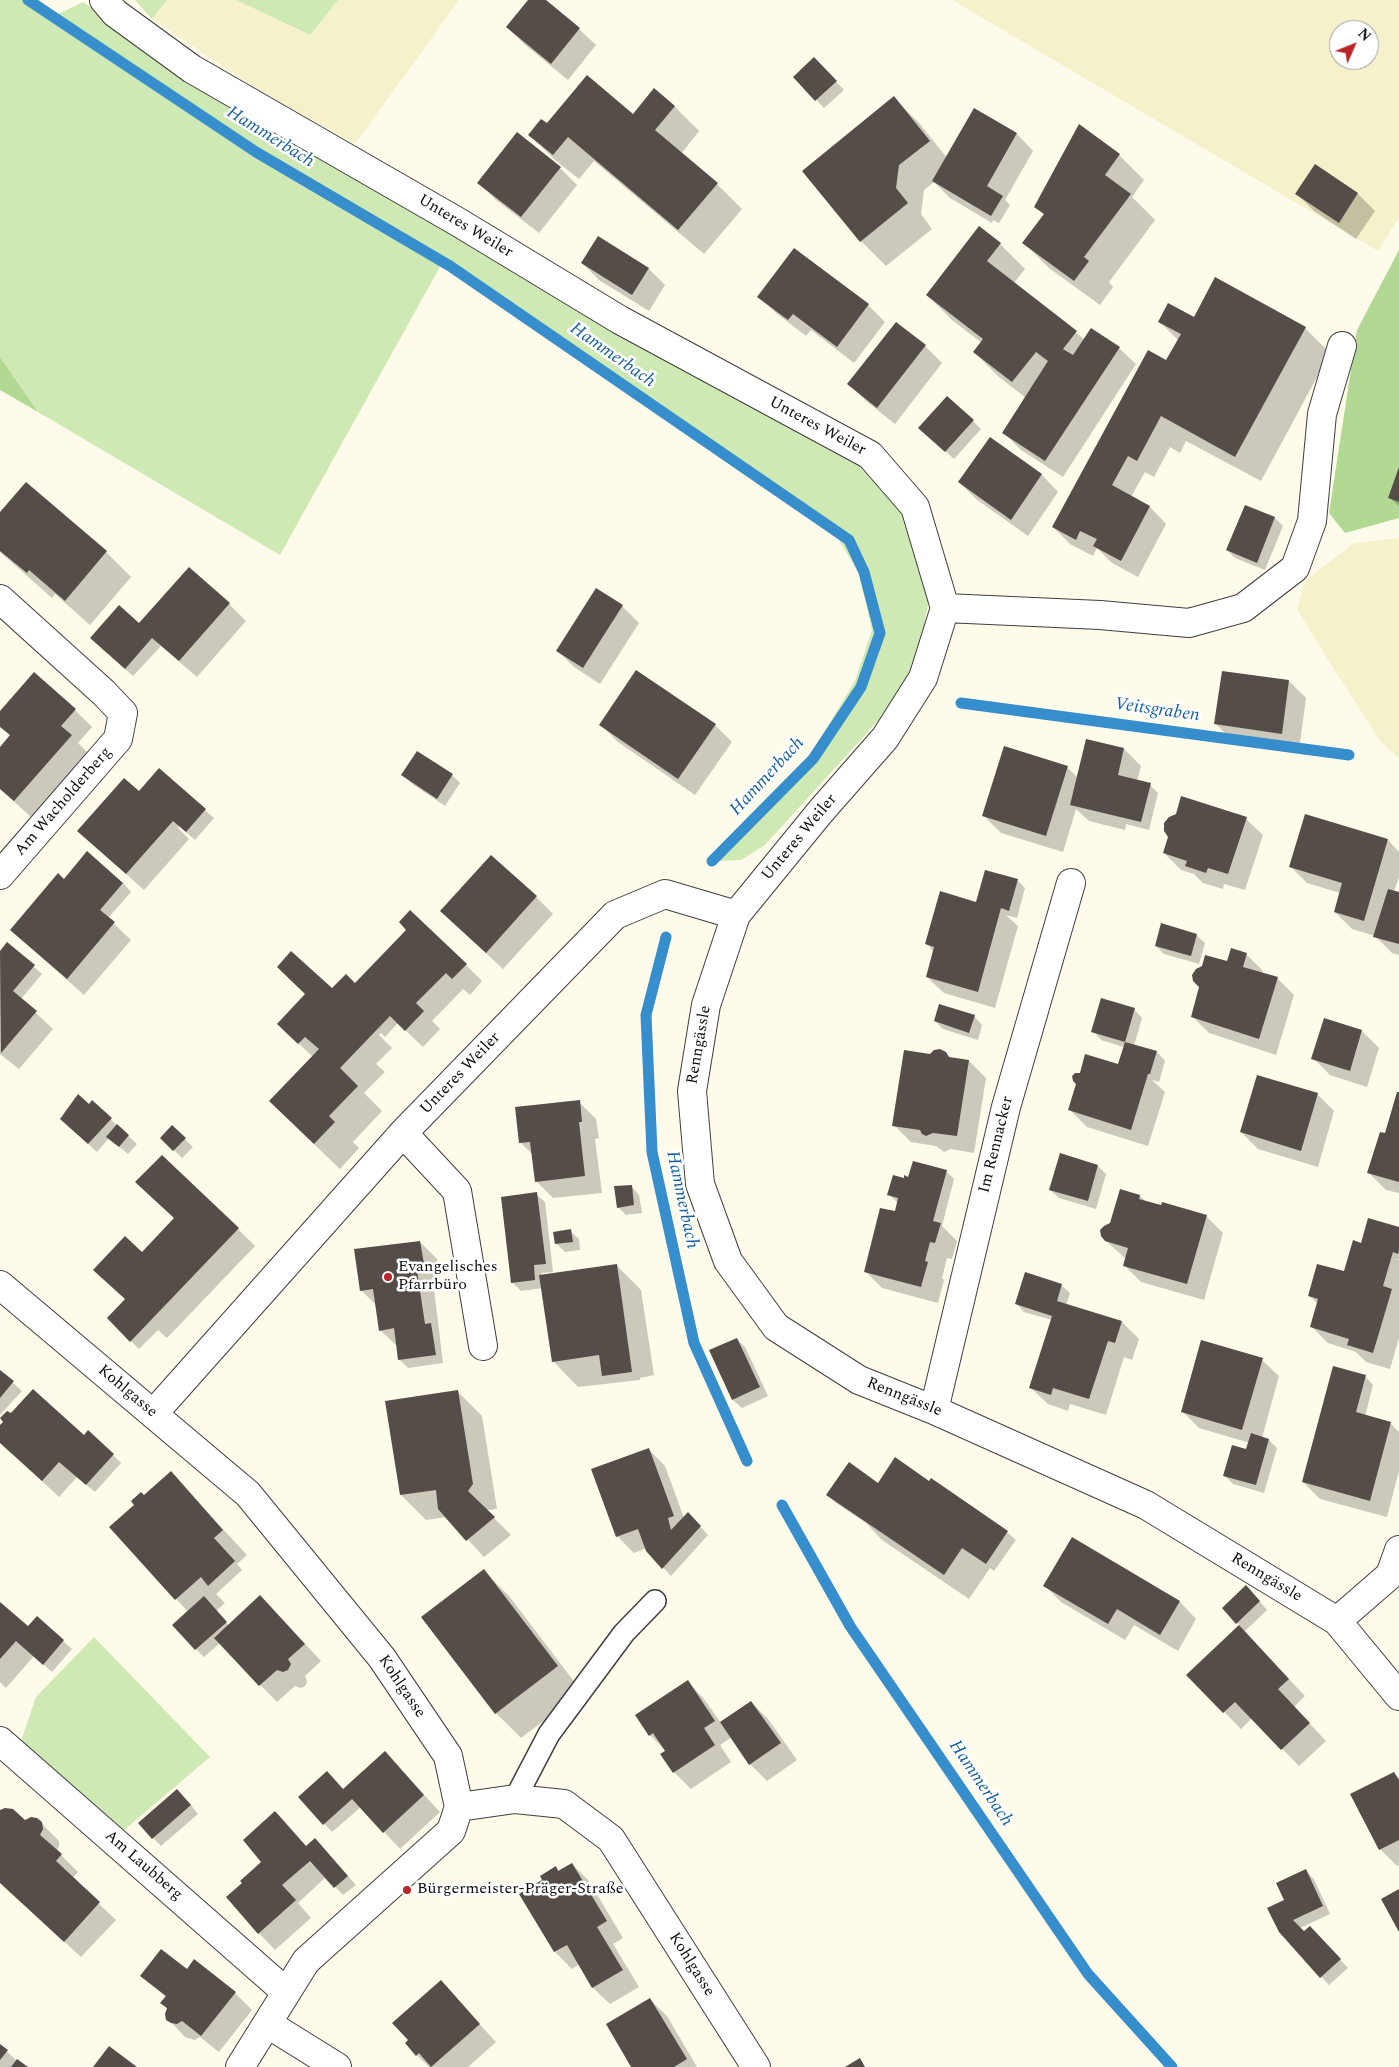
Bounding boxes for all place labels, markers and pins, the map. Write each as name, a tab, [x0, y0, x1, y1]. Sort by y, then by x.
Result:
place label: Evangelisches Pfarrbüro	[398, 1258, 498, 1296]
marker: Evangelisches Pfarrbüro	[382, 1271, 394, 1283]
place label: Bürgermeister-Präger-Straße	[417, 1880, 623, 1900]
marker: Bürgermeister-Präger-Straße	[401, 1884, 413, 1896]

